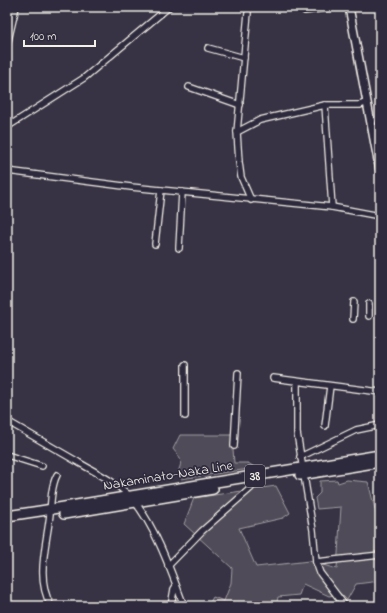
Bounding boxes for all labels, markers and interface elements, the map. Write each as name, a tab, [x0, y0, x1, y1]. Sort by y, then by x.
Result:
scale bar	[24, 22, 95, 48]
text: 100 m	[30, 28, 57, 46]
street label: Nakaminato-Naka Line	[102, 455, 235, 497]
road number: 38	[245, 465, 265, 487]

